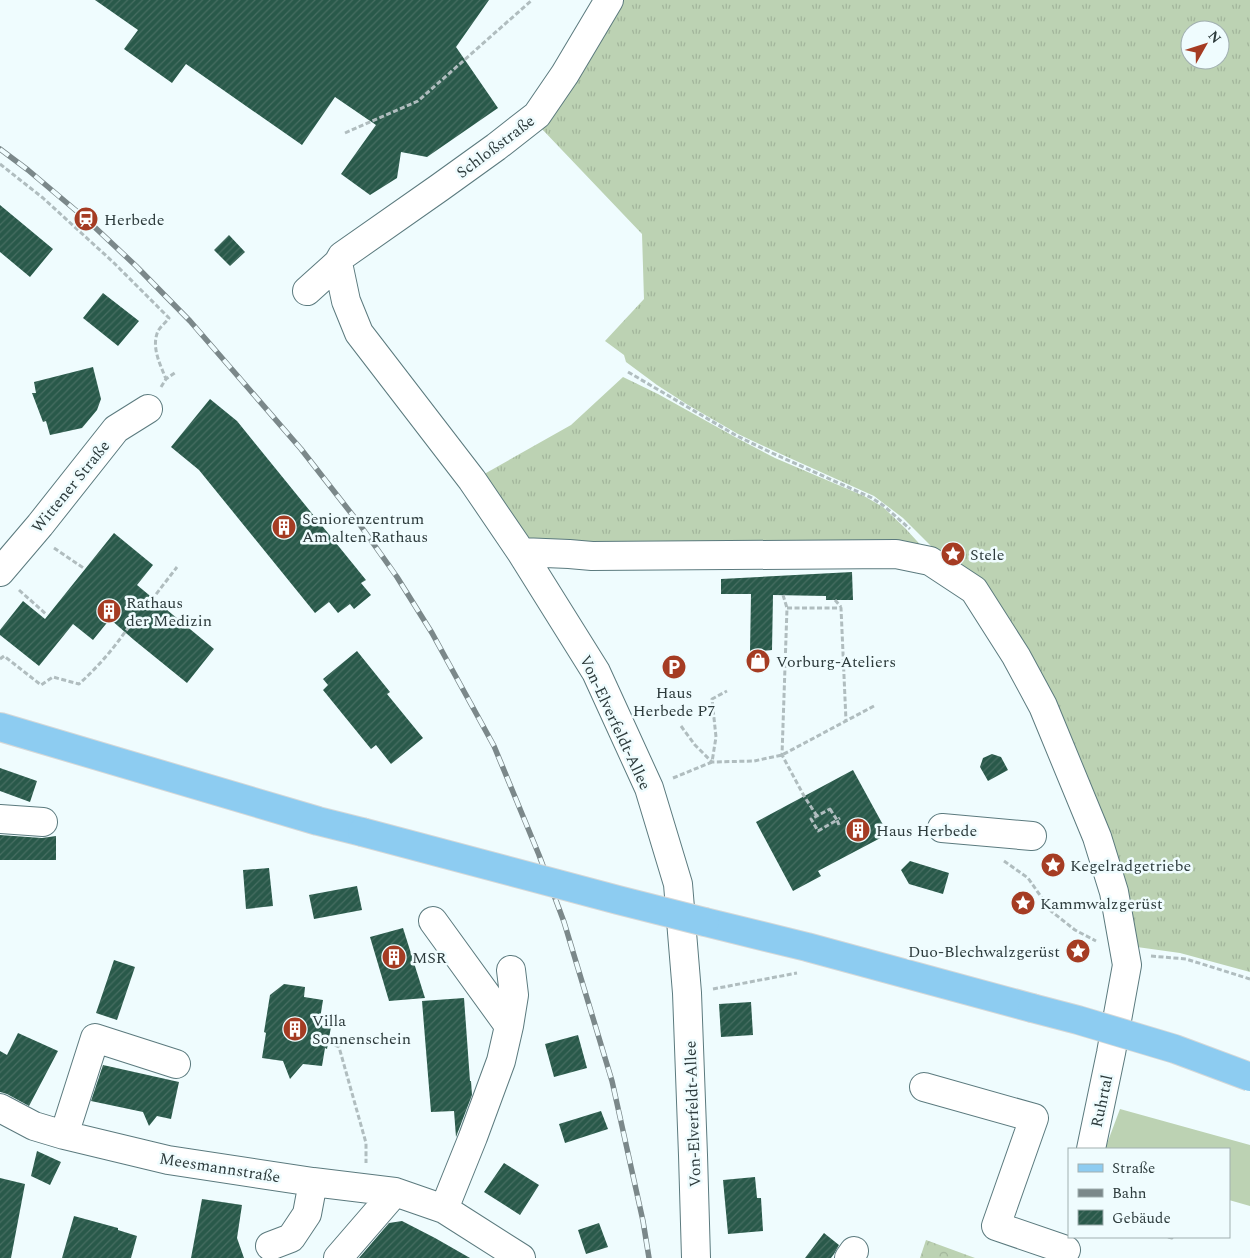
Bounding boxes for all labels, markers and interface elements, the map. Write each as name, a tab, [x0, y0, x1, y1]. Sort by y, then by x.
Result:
north arrow	[1180, 20, 1230, 70]
text: N	[1203, 26, 1226, 48]
street label: Schloßstraße	[451, 109, 540, 184]
station icon: Herbede	[73, 206, 99, 232]
place label: Herbede	[104, 208, 165, 232]
street label: Wittener Straße	[26, 435, 116, 538]
place label: Seniorenzentrum Am alten Rathaus	[302, 507, 428, 549]
building icon: Seniorenzentrum Am alten Rathaus	[271, 514, 297, 540]
place icon: Stele	[940, 541, 966, 567]
place label: Stele	[970, 543, 1005, 567]
place label: Rathaus der Medizin	[126, 591, 212, 633]
building icon: Rathaus der Medizin	[96, 598, 122, 624]
shop icon: Vorburg-Ateliers	[745, 648, 771, 674]
place label: Vorburg-Ateliers	[776, 650, 896, 674]
street label: Von-Elverfeldt-Allee	[573, 651, 657, 794]
parking icon: Haus Herbede P7	[661, 654, 687, 680]
place label: Haus Herbede P7	[633, 681, 715, 723]
building icon: Haus Herbede	[845, 817, 871, 843]
place label: Haus Herbede	[876, 819, 977, 843]
place icon: Kegelradgetriebe	[1040, 852, 1066, 878]
place label: Kegelradgetriebe	[1070, 854, 1191, 878]
place icon: Kammwalzgerüst	[1010, 890, 1036, 916]
place label: Kammwalzgerüst	[1040, 892, 1163, 916]
place icon: Duo-Blechwalzgerüst	[1065, 938, 1091, 964]
place label: Duo-Blechwalzgerüst	[908, 940, 1060, 964]
building icon: MSR	[381, 944, 407, 970]
place label: MSR	[412, 946, 447, 970]
place label: Villa Sonnenschein	[312, 1009, 411, 1051]
building icon: Villa Sonnenschein	[282, 1016, 308, 1042]
street label: Von-Elverfeldt-Allee	[678, 1040, 708, 1188]
street label: Ruhrtal	[1085, 1073, 1119, 1130]
street label: Meesmannstraße	[158, 1147, 282, 1189]
legend	[1068, 1148, 1230, 1238]
text: Straße	[1112, 1157, 1155, 1180]
text: Bahn	[1112, 1182, 1147, 1205]
text: Gebäude	[1112, 1207, 1171, 1230]

